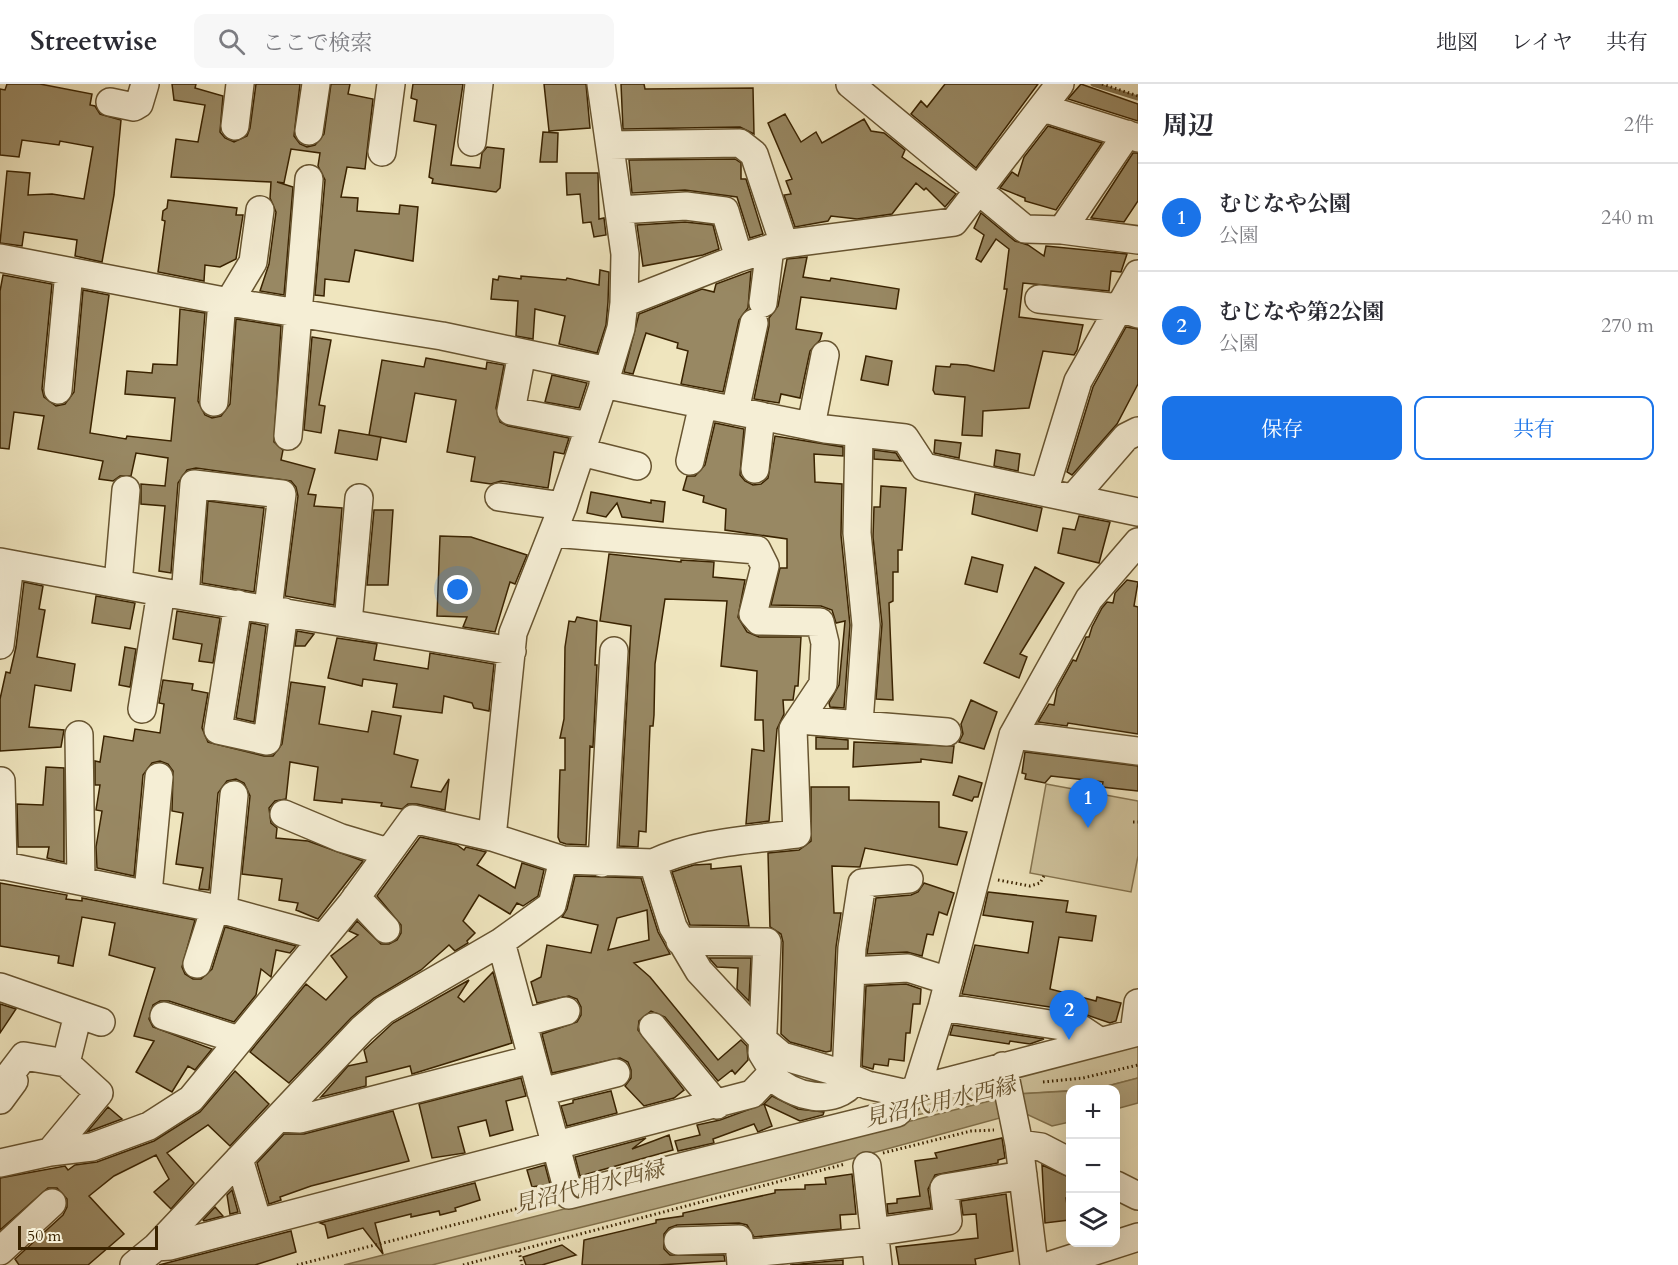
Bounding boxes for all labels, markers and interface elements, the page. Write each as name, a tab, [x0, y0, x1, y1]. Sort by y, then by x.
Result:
search box	[194, 14, 614, 68]
text: Streetwise	[30, 22, 158, 60]
icon: search	[215, 25, 248, 58]
text: ここで検索	[263, 28, 373, 58]
text: 地図	[1436, 28, 1478, 57]
text: レイヤ	[1511, 28, 1573, 57]
text: 共有	[1606, 28, 1648, 57]
text: 周辺	[1162, 108, 1214, 143]
text: 2件	[1624, 111, 1654, 138]
text: むじなや公園	[1219, 189, 1351, 219]
text: 1	[1176, 204, 1187, 231]
text: 240 m	[1601, 204, 1654, 231]
text: 公園	[1219, 222, 1259, 249]
text: むじなや第2公園	[1219, 297, 1384, 327]
text: 2	[1176, 312, 1187, 339]
text: 270 m	[1601, 312, 1654, 339]
text: 公園	[1219, 330, 1259, 357]
button: 保存	[1162, 396, 1402, 460]
button: 共有	[1414, 396, 1654, 460]
your location	[443, 575, 472, 604]
pin: 1	[1068, 778, 1108, 828]
pin: 2	[1050, 990, 1088, 1040]
water label: 見沼代用水西縁	[862, 1069, 1021, 1134]
map controls	[1066, 1085, 1120, 1247]
button: +	[1066, 1085, 1120, 1139]
button: −	[1066, 1139, 1120, 1193]
water label: 見沼代用水西緑	[511, 1153, 669, 1220]
button: layers	[1066, 1193, 1120, 1247]
scale bar	[18, 1223, 158, 1250]
text: 50 m	[27, 1225, 61, 1247]

